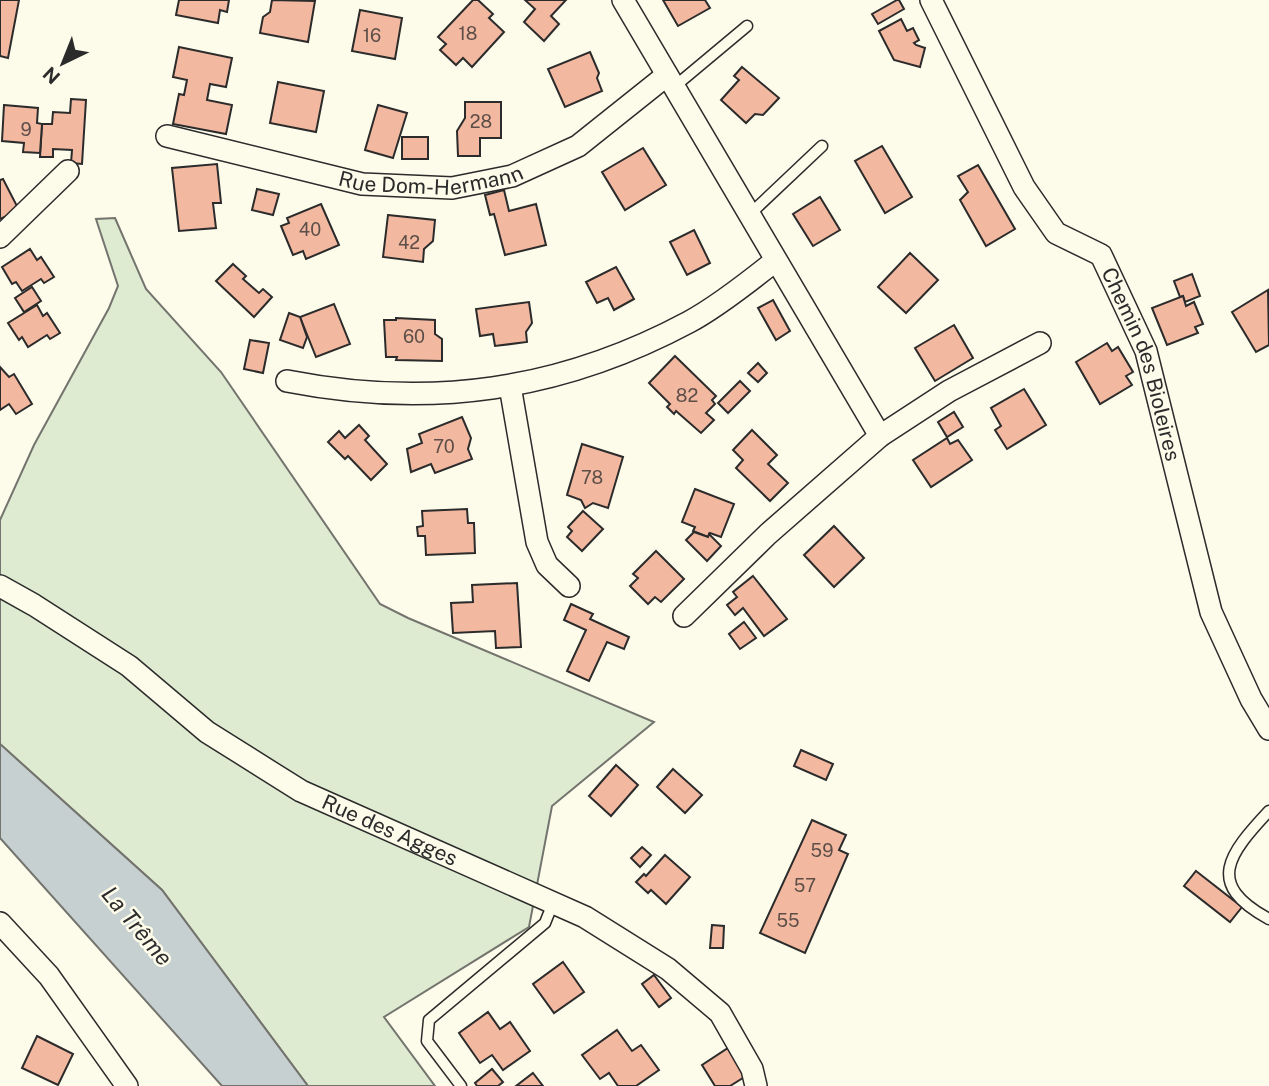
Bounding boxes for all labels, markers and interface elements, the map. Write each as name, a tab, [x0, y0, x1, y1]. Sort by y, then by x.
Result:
house number: 18	[459, 23, 477, 44]
house number: 16	[363, 25, 381, 46]
north arrow	[28, 28, 98, 98]
text: N	[38, 62, 64, 89]
house number: 28	[470, 111, 492, 132]
house number: 9	[20, 119, 32, 140]
street label: Rue Dom-Hermann	[336, 160, 527, 200]
house number: 40	[299, 219, 321, 240]
house number: 42	[398, 232, 420, 253]
street label: Chemin des Bioleires	[1097, 263, 1186, 463]
house number: 60	[403, 326, 425, 347]
house number: 82	[676, 385, 698, 406]
house number: 70	[433, 436, 455, 457]
house number: 78	[581, 467, 603, 488]
street label: Rue des Agges	[318, 789, 461, 871]
house number: 59	[811, 840, 833, 861]
house number: 57	[794, 875, 816, 896]
water label: La Trême	[96, 881, 178, 971]
house number: 55	[776, 910, 800, 931]

